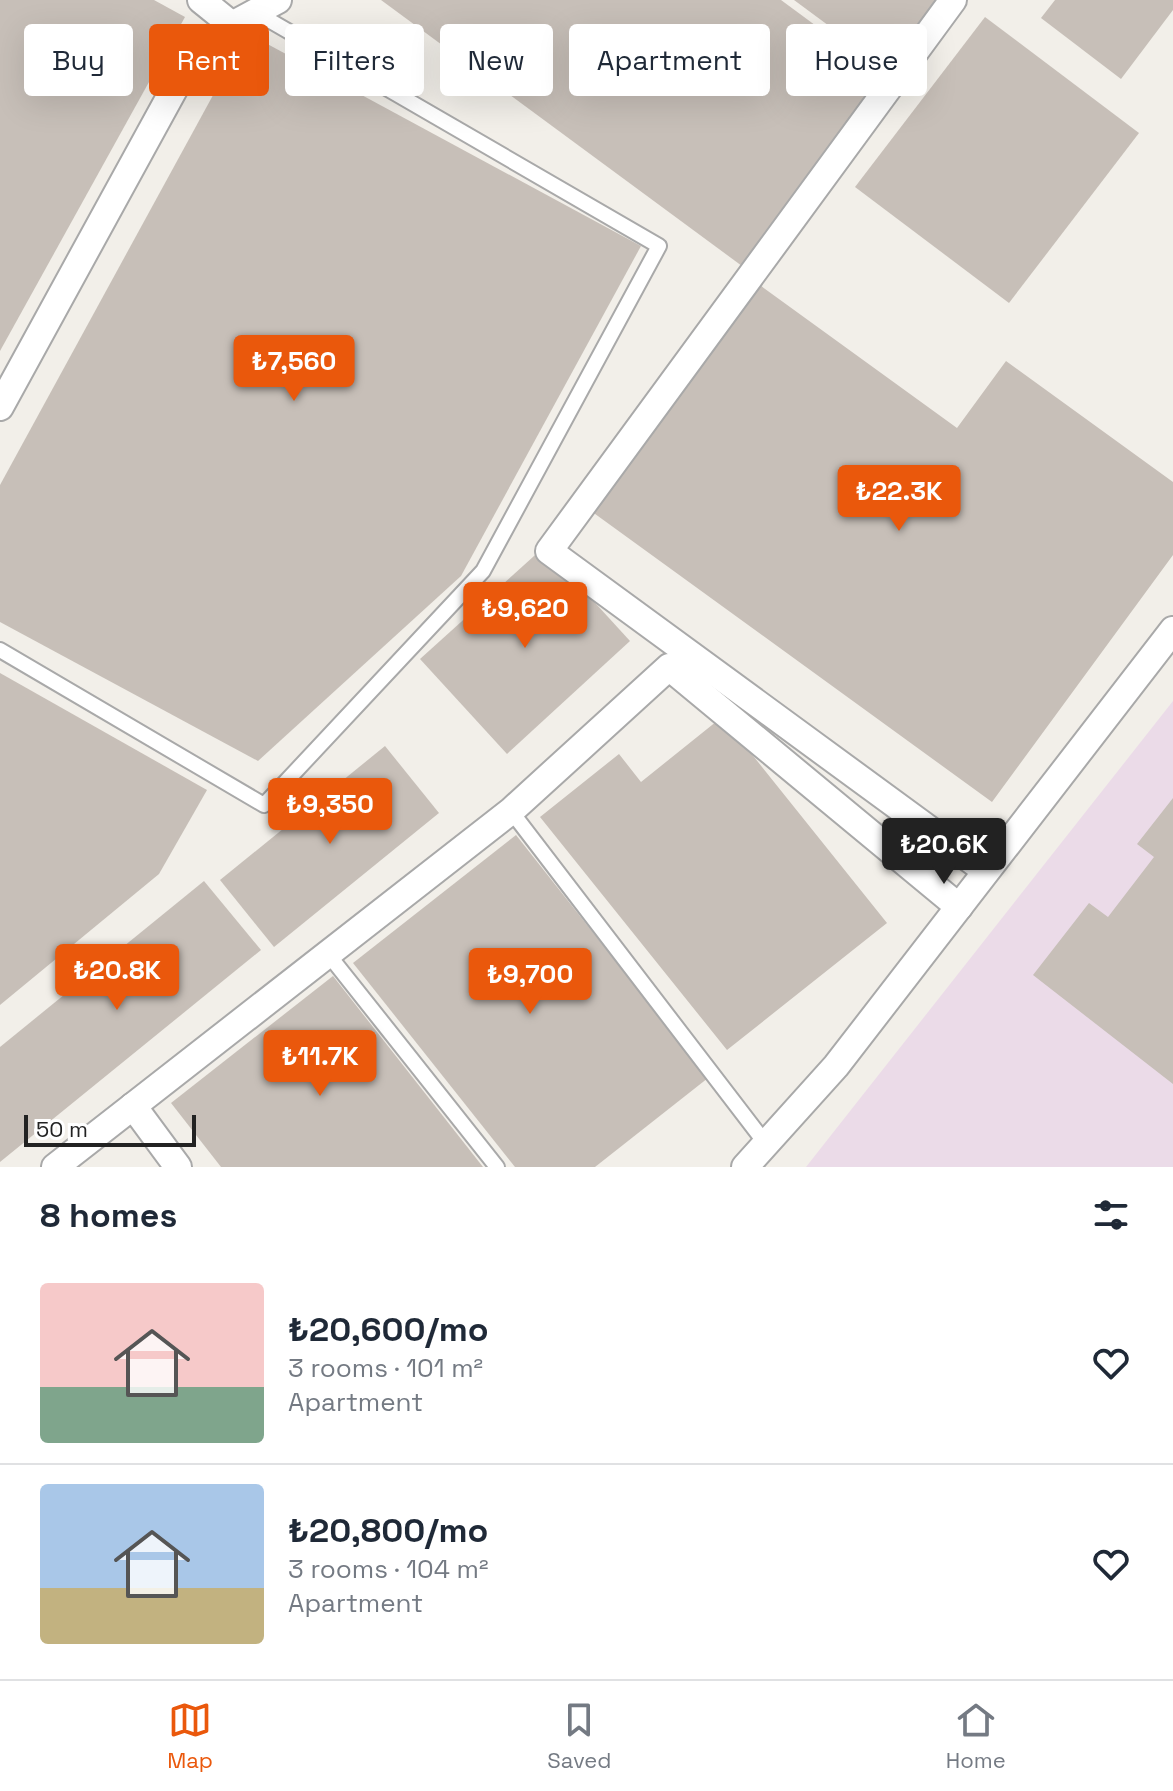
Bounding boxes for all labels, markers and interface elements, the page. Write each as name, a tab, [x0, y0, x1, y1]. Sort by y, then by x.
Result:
chip: Buy	[24, 24, 133, 96]
chip: Rent	[149, 24, 269, 96]
chip: Filters	[285, 24, 424, 96]
chip: New	[440, 24, 553, 96]
chip: Apartment	[569, 24, 770, 96]
chip: House	[786, 24, 927, 96]
pin: ₺7,560	[229, 335, 359, 403]
text: ₺7,560	[252, 344, 336, 378]
pin: ₺22.3K	[834, 465, 964, 533]
text: ₺22.3K	[856, 474, 942, 508]
pin: ₺9,620	[460, 582, 590, 650]
text: ₺9,620	[481, 591, 569, 625]
pin: ₺9,350	[265, 778, 395, 846]
text: ₺9,350	[286, 787, 374, 821]
pin: ₺20.6K	[879, 818, 1009, 886]
text: ₺20.6K	[900, 827, 988, 861]
pin: ₺20.8K	[52, 944, 182, 1012]
pin: ₺9,700	[465, 948, 595, 1016]
text: ₺20.8K	[73, 953, 161, 987]
text: ₺9,700	[487, 957, 573, 991]
pin: ₺11.7K	[255, 1030, 385, 1098]
text: ₺11.7K	[281, 1039, 359, 1073]
scale bar	[24, 1111, 196, 1147]
text: 50 m	[36, 1115, 88, 1143]
icon: filters	[1089, 1193, 1133, 1237]
text: 8 homes	[40, 1194, 177, 1237]
text: ₺20,600/mo	[288, 1308, 489, 1351]
icon: home	[104, 1315, 200, 1411]
icon: heart	[1089, 1341, 1133, 1385]
text: 3 rooms · 101 m²	[288, 1351, 483, 1385]
text: Apartment	[288, 1385, 423, 1419]
text: ₺20,800/mo	[288, 1509, 488, 1552]
icon: home	[104, 1516, 200, 1612]
icon: heart	[1089, 1542, 1133, 1586]
text: 3 rooms · 104 m²	[288, 1552, 489, 1586]
text: Apartment	[288, 1586, 423, 1620]
tab: Map	[167, 1698, 213, 1774]
tab: Saved	[547, 1698, 612, 1774]
tab: Home	[946, 1698, 1006, 1774]

